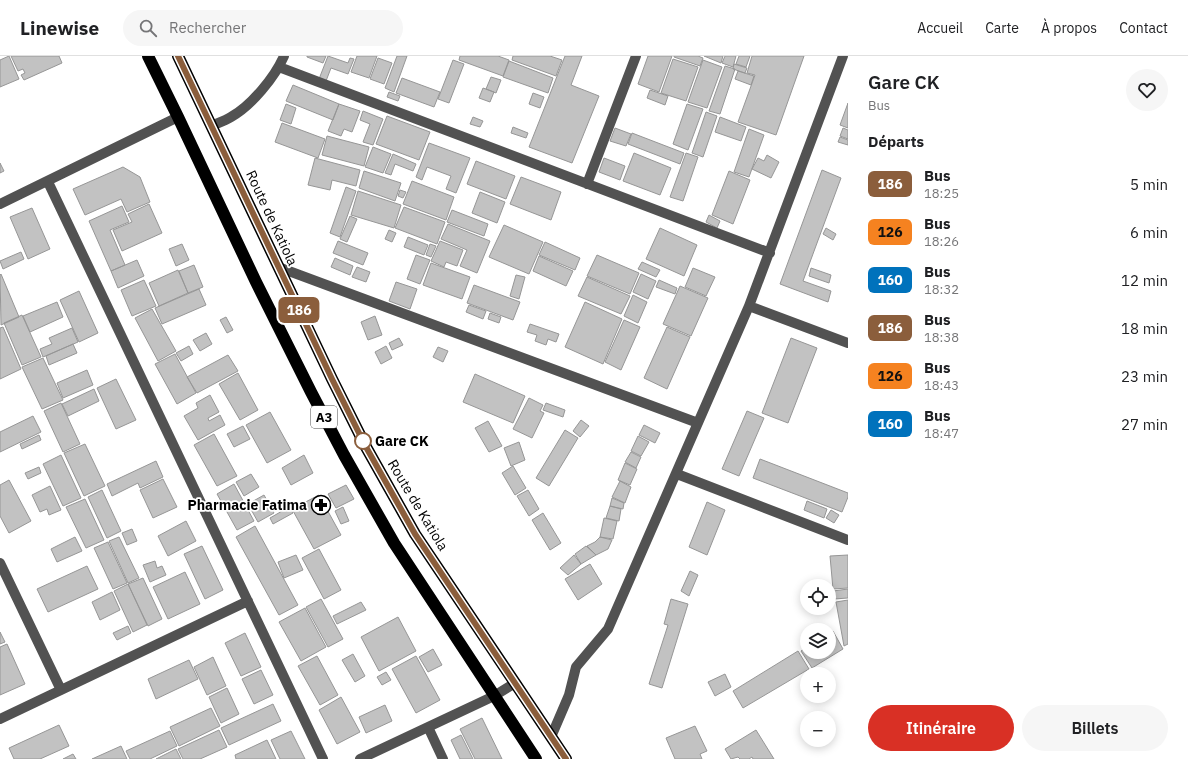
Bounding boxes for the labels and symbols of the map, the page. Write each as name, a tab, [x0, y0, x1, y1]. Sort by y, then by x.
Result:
street label: Route de Katiola	[242, 167, 302, 269]
line badge: 186	[276, 297, 322, 323]
road number: A3	[311, 406, 337, 428]
marker: Gare CK	[354, 432, 372, 450]
place label: Gare CK	[375, 432, 429, 450]
street label: Route de Katiola	[384, 456, 453, 554]
pharmacy icon: Pharmacie Fatima	[310, 494, 332, 516]
place label: Pharmacie Fatima	[188, 496, 307, 514]

